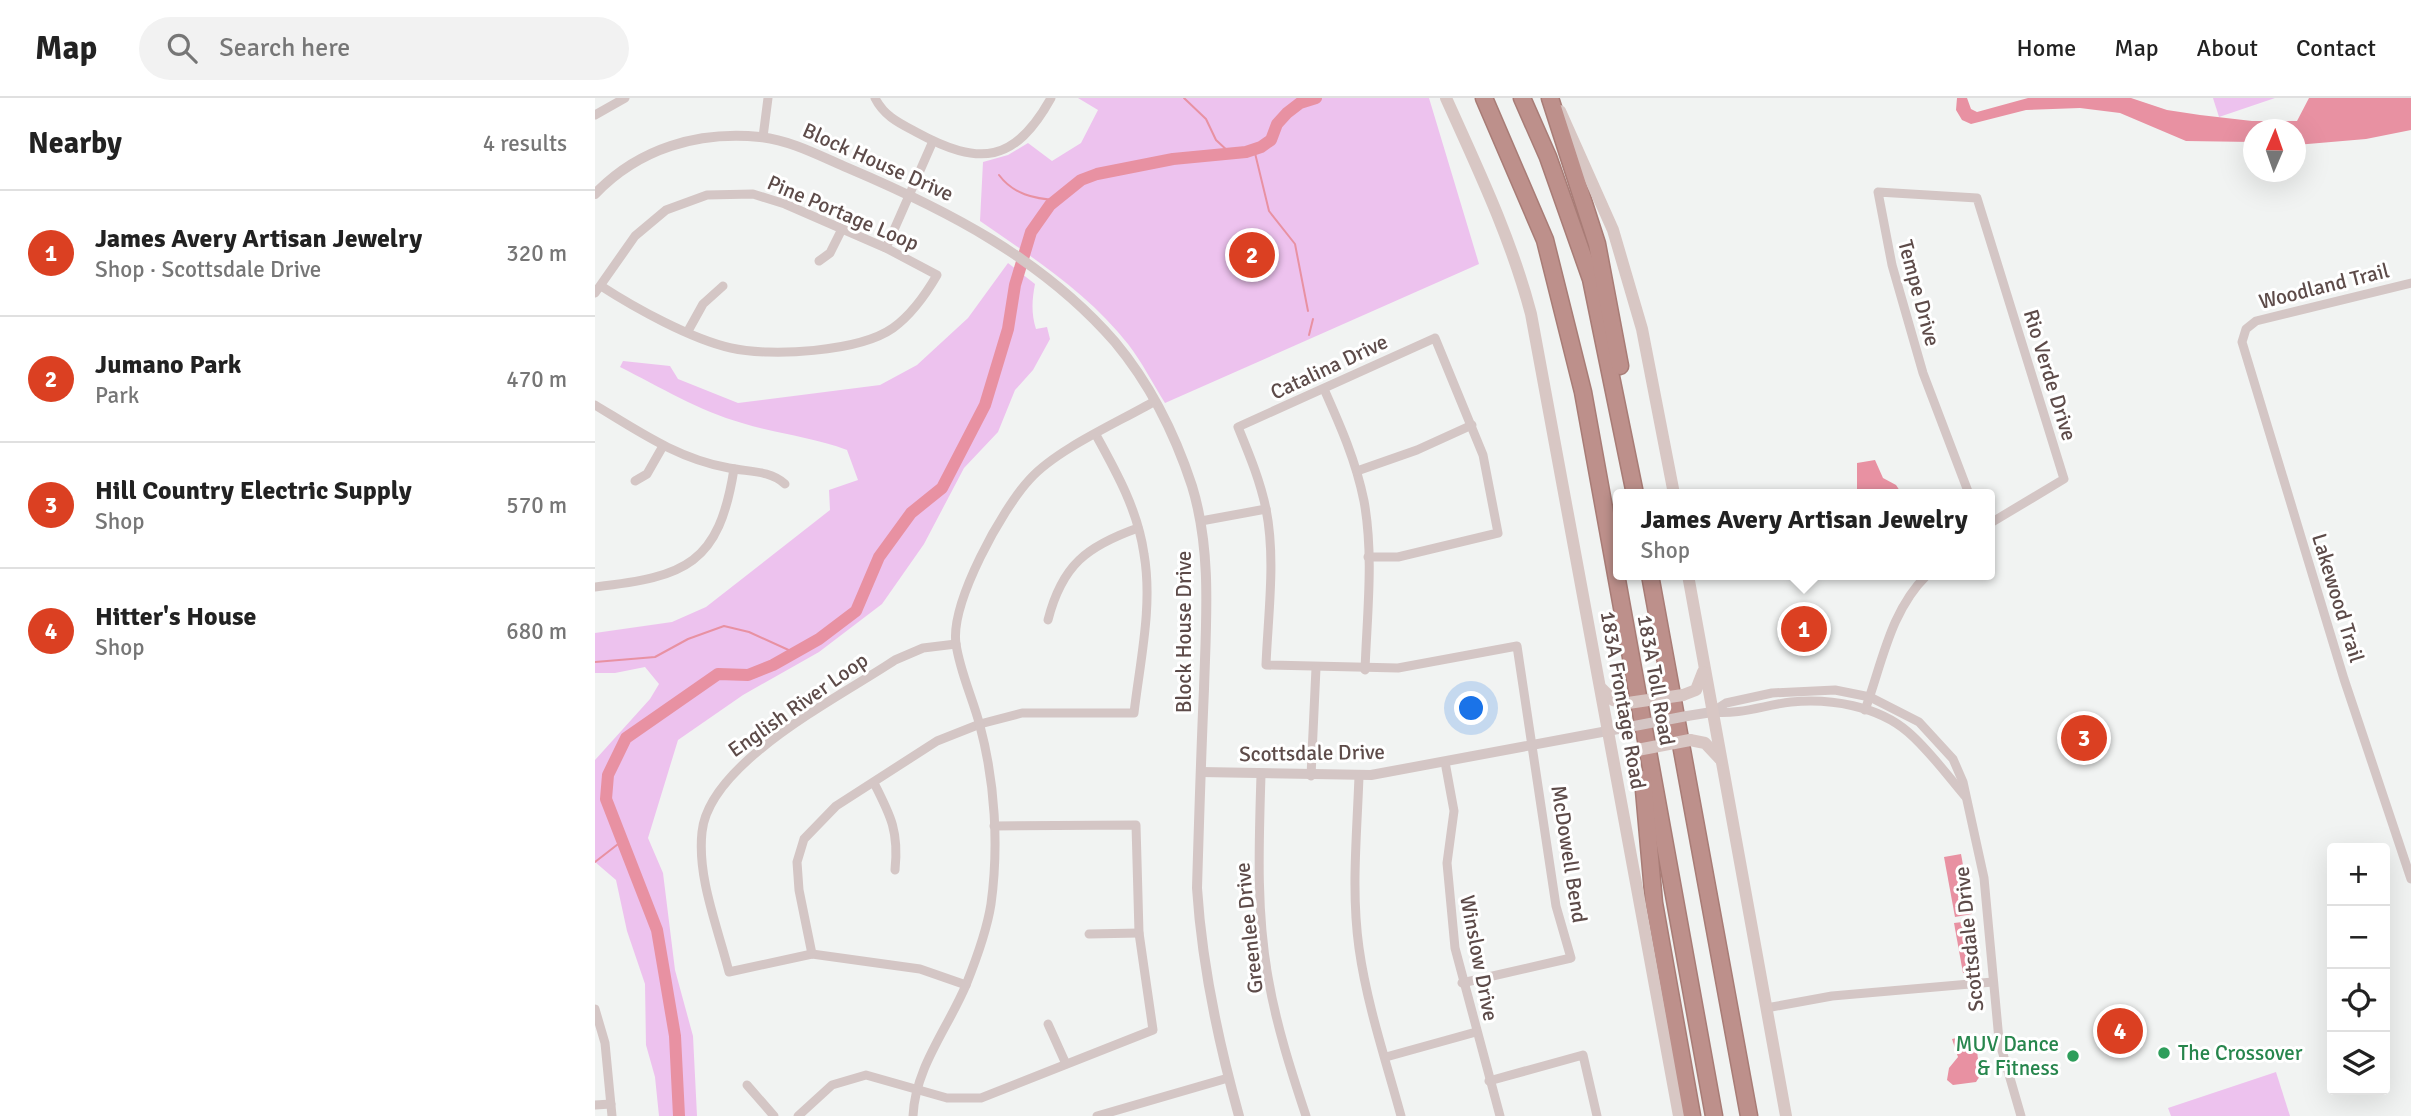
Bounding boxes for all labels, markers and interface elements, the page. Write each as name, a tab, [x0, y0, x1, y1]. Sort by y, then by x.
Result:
search box	[139, 17, 629, 80]
text: Map	[35, 28, 97, 69]
icon: search	[163, 29, 201, 67]
text: Search here	[219, 32, 350, 64]
text: Home	[2016, 33, 2076, 63]
text: Map	[2114, 33, 2159, 63]
text: About	[2197, 33, 2258, 63]
text: Contact	[2296, 33, 2376, 63]
street label: Block House Drive	[798, 117, 958, 207]
north arrow	[2243, 119, 2306, 182]
text: Nearby	[28, 125, 122, 162]
text: 4 results	[483, 129, 567, 158]
street label: Pine Portage Loop	[763, 169, 923, 257]
text: James Avery Artisan Jewelry	[95, 223, 422, 255]
pin: 2	[1229, 229, 1275, 281]
street label: Tempe Drive	[1892, 237, 1946, 349]
text: 1	[45, 239, 57, 268]
text: 320 m	[506, 239, 567, 268]
text: Shop · Scottsdale Drive	[95, 255, 321, 284]
street label: Woodland Trail	[2256, 257, 2392, 315]
street label: Rio Verde Drive	[2018, 306, 2082, 444]
street label: Catalina Drive	[1266, 329, 1392, 405]
text: Jumano Park	[95, 349, 241, 381]
text: 2	[45, 365, 57, 394]
text: 470 m	[506, 365, 567, 394]
text: Park	[95, 381, 139, 410]
text: Hill Country Electric Supply	[95, 475, 412, 507]
popup	[1613, 489, 1995, 580]
text: 3	[45, 491, 57, 520]
text: 570 m	[506, 491, 567, 520]
text: James Avery Artisan Jewelry	[1640, 504, 1968, 536]
text: Shop	[95, 507, 144, 536]
street label: Lakewood Trail	[2306, 530, 2370, 666]
text: Shop	[1640, 536, 1690, 565]
street label: Block House Drive	[1171, 551, 1197, 713]
text: Hitter's House	[95, 601, 256, 633]
pin: 1	[1781, 603, 1827, 655]
street label: 183A Frontage Road	[1595, 609, 1651, 791]
street label: 183A Toll Road	[1632, 612, 1680, 748]
text: 4	[45, 617, 57, 646]
text: 680 m	[506, 617, 567, 646]
text: Shop	[95, 633, 144, 662]
street label: English River Loop	[723, 647, 873, 763]
your location	[1454, 691, 1488, 725]
pin: 3	[2061, 712, 2107, 764]
street label: Scottsdale Drive	[1239, 739, 1385, 767]
street label: McDowell Bend	[1545, 783, 1593, 925]
map controls	[2327, 843, 2390, 1095]
button: +	[2327, 843, 2390, 906]
street label: Greenlee Drive	[1229, 861, 1269, 995]
street label: Scottsdale Drive	[1948, 865, 1990, 1013]
street label: Winslow Drive	[1454, 893, 1504, 1023]
button: −	[2327, 906, 2390, 969]
button: locate	[2327, 969, 2390, 1032]
pin: 4	[2097, 1005, 2143, 1057]
place label: MUV Dance & Fitness	[1956, 1031, 2059, 1081]
button: layers	[2327, 1032, 2390, 1095]
place label: The Crossover	[2178, 1040, 2303, 1066]
marker: The Crossover	[2156, 1045, 2172, 1061]
marker: MUV Dance & Fitness	[2065, 1048, 2081, 1064]

